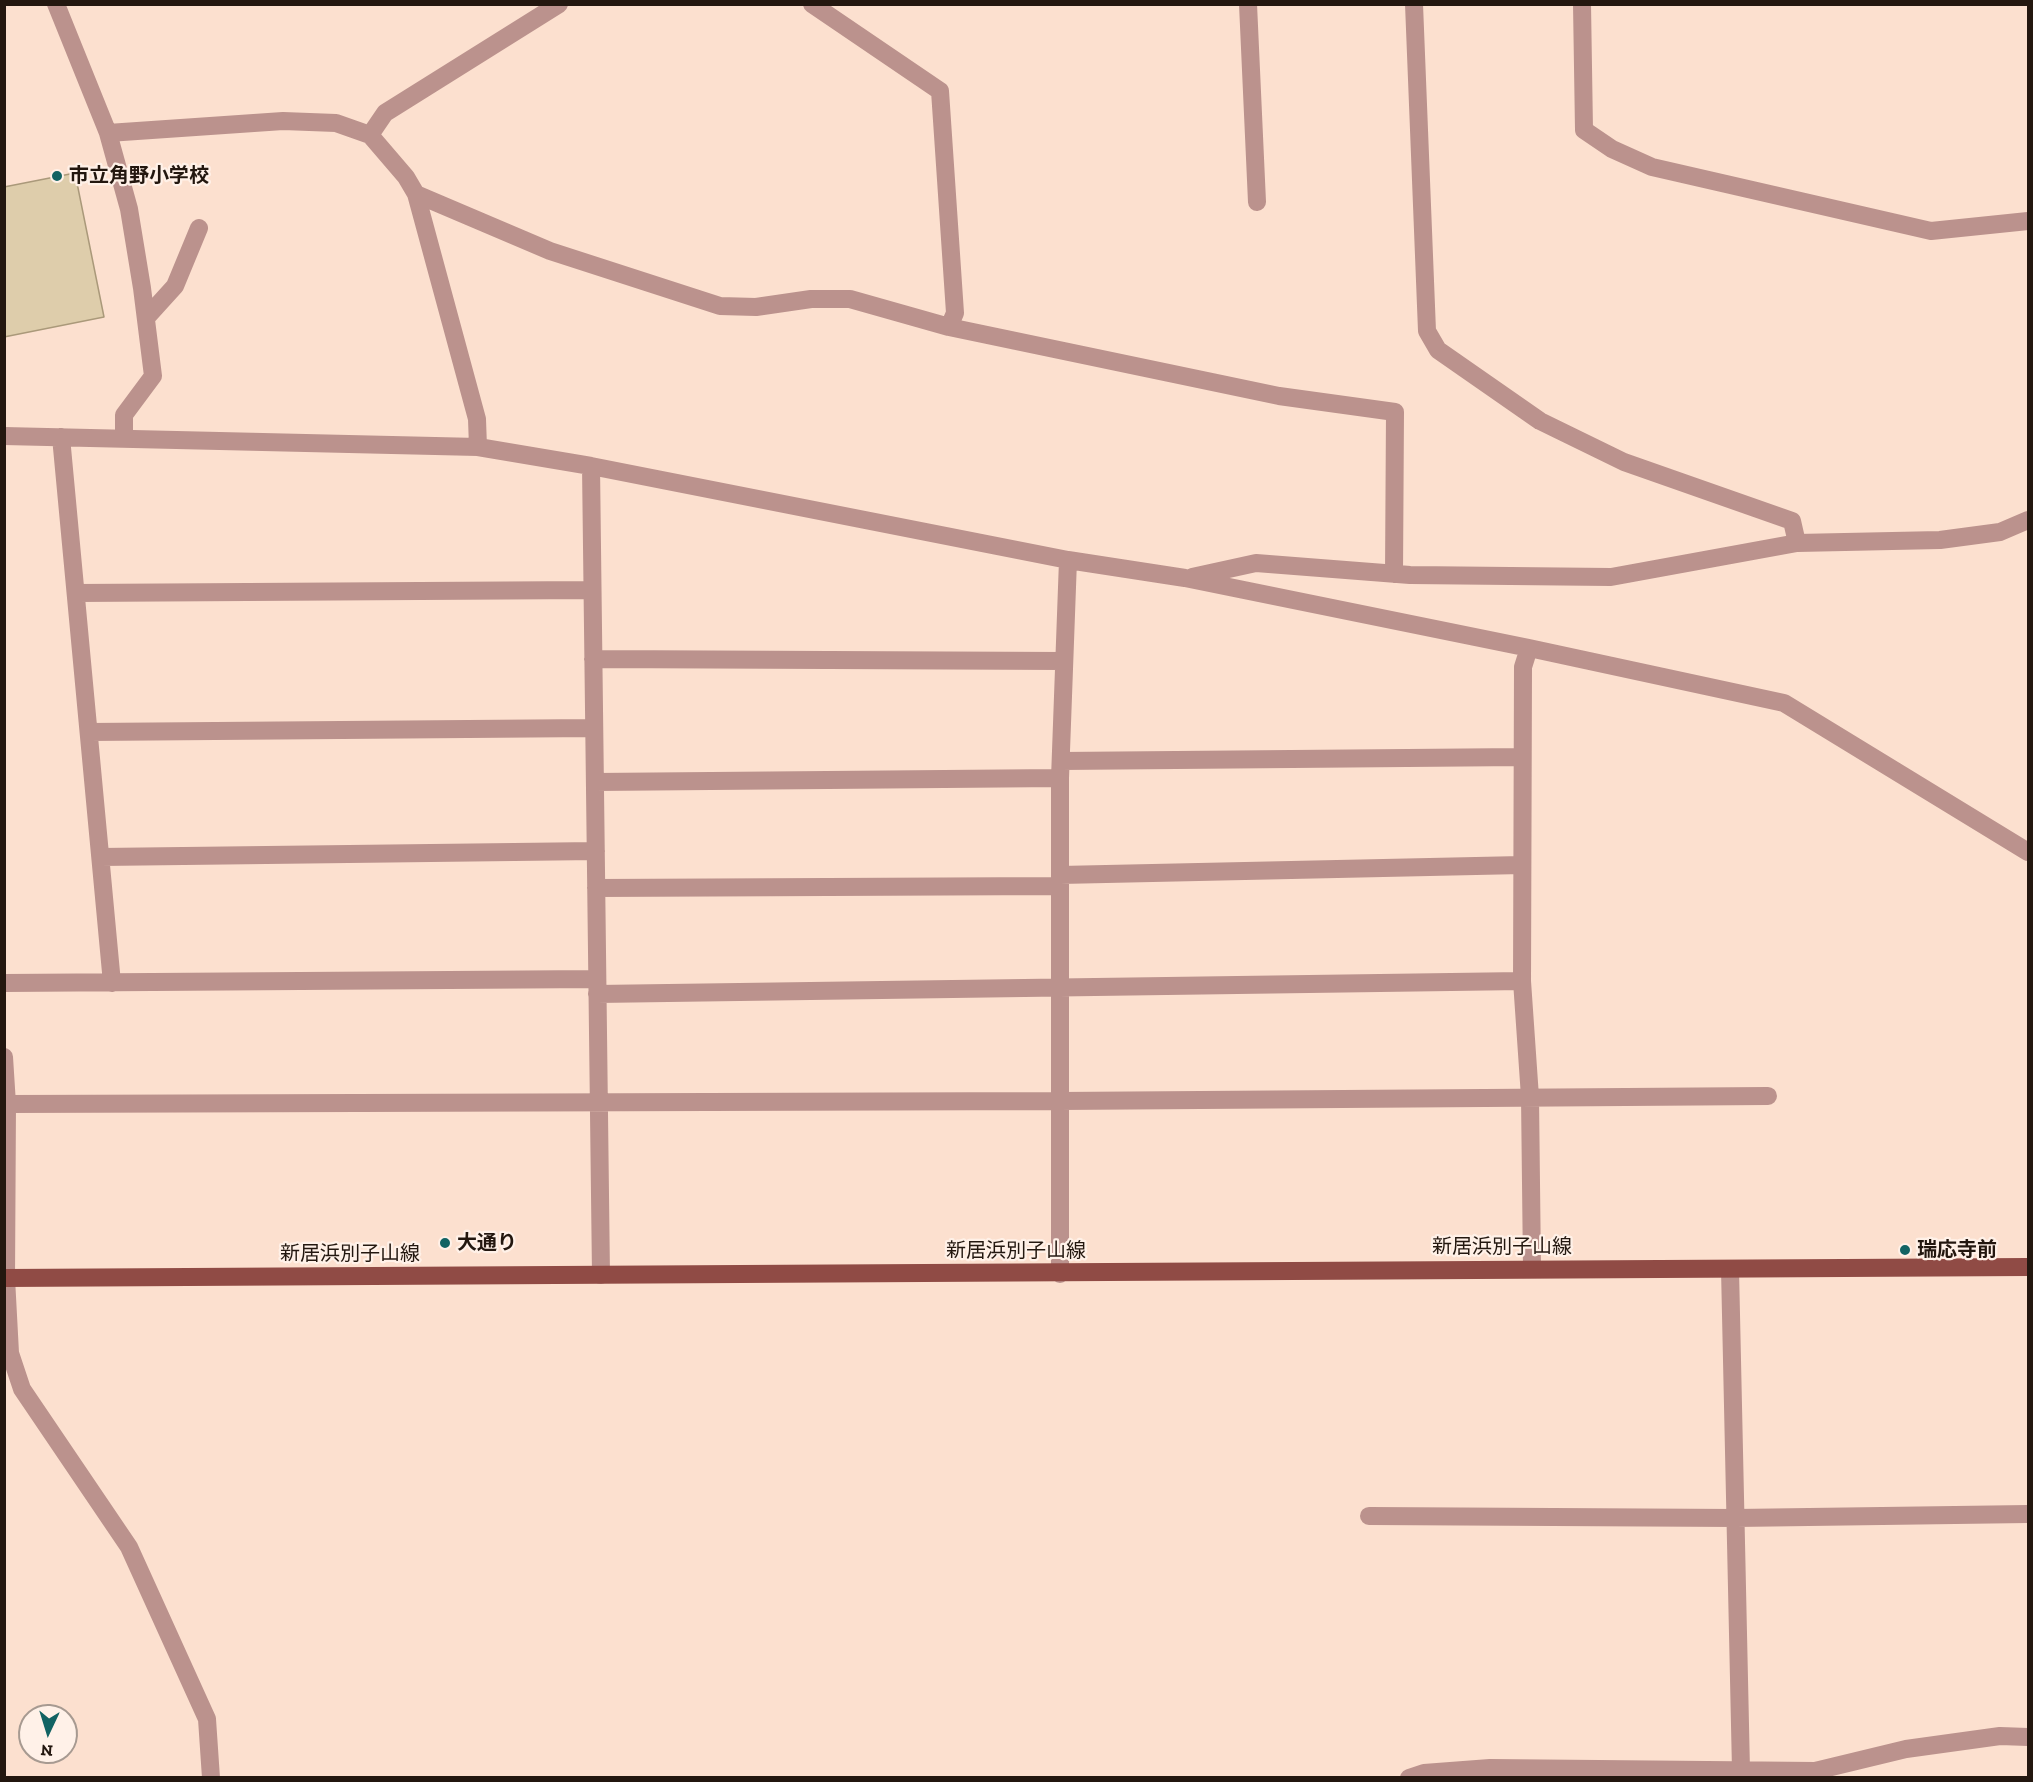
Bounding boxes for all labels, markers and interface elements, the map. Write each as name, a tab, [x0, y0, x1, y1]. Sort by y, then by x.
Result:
place label: 市立角野小学校	[69, 164, 209, 188]
marker: 市立角野小学校	[50, 169, 64, 183]
place label: 大通り	[457, 1231, 517, 1255]
street label: 新居浜別子山線	[1432, 1235, 1572, 1259]
marker: 大通り	[438, 1236, 452, 1250]
place label: 瑞応寺前	[1917, 1238, 1997, 1262]
street label: 新居浜別子山線	[946, 1239, 1086, 1263]
street label: 新居浜別子山線	[280, 1242, 420, 1266]
marker: 瑞応寺前	[1898, 1243, 1912, 1257]
north arrow	[18, 1704, 78, 1764]
text: N	[40, 1741, 54, 1760]

